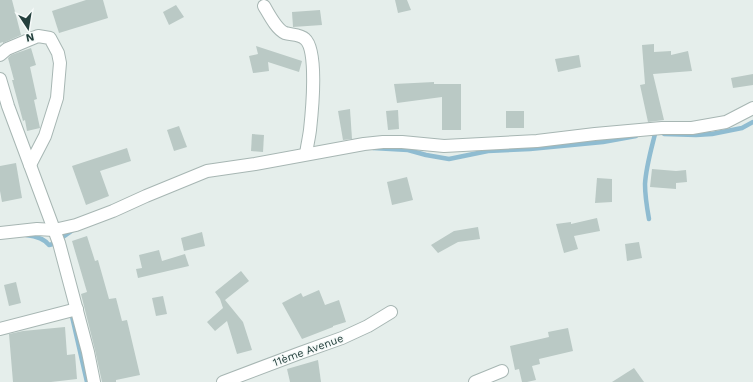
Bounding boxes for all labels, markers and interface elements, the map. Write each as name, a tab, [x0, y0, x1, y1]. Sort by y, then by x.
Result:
north arrow	[8, 8, 48, 48]
text: N	[25, 30, 35, 44]
street label: 11ème Avenue	[271, 332, 345, 369]

